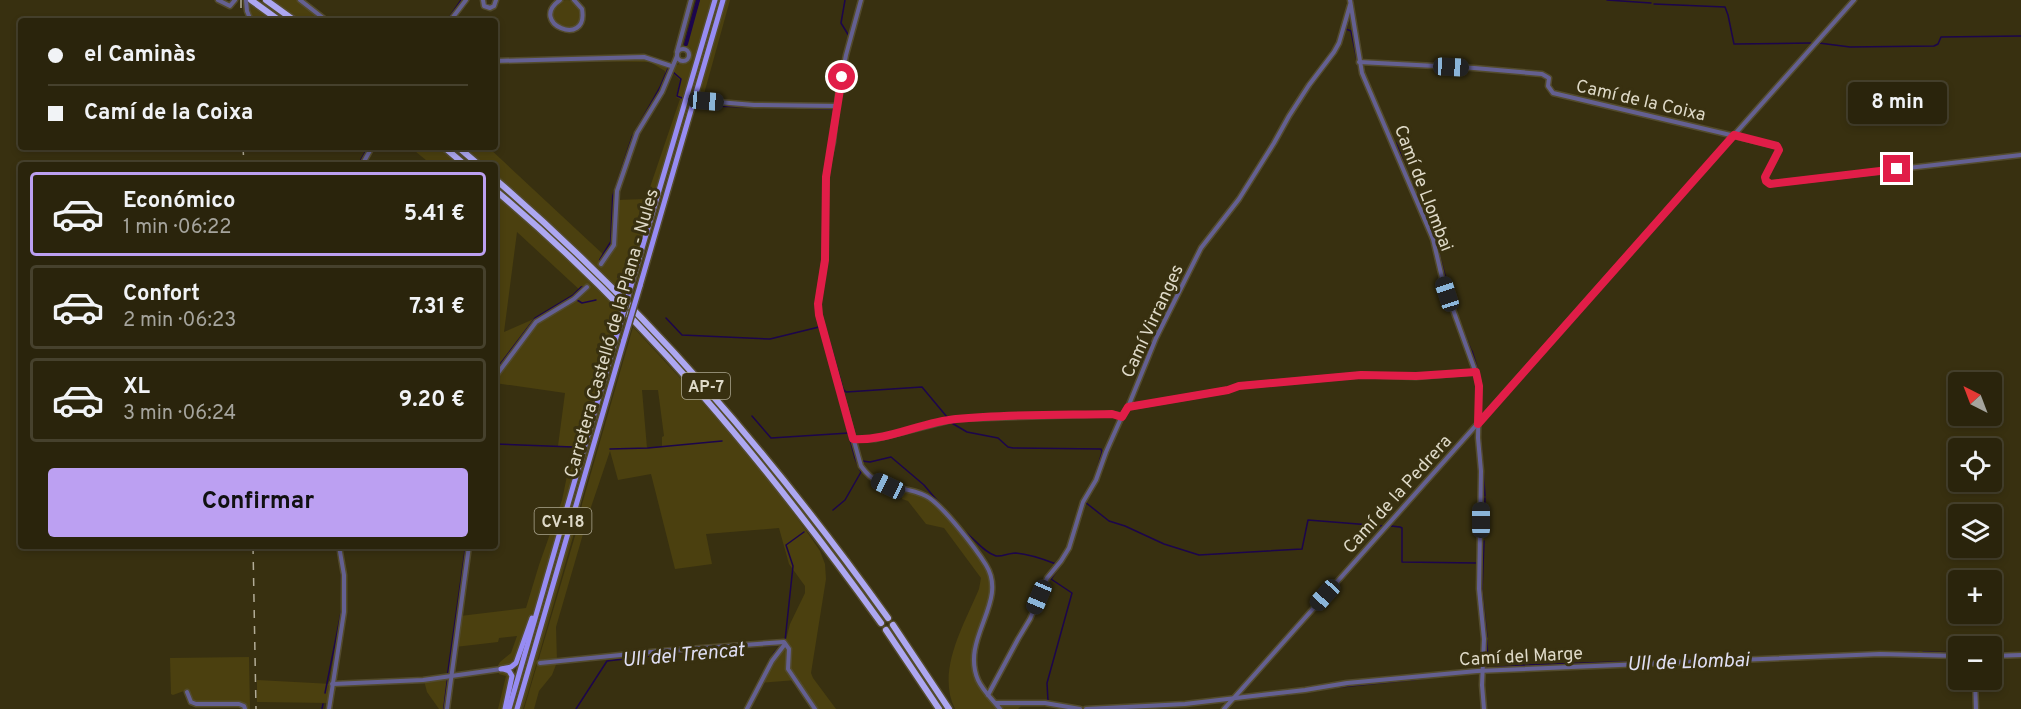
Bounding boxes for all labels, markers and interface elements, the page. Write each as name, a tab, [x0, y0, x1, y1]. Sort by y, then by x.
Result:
text: el Caminàs	[84, 42, 196, 69]
car	[1433, 57, 1469, 77]
route start	[828, 63, 855, 90]
street label: Camí de la Coixa	[1574, 75, 1708, 128]
callout: 8 min	[1848, 82, 1946, 124]
car	[687, 90, 725, 112]
text: 8 min	[1871, 90, 1924, 116]
text: Camí de la Coixa	[84, 100, 253, 127]
street label: Camí de Llombai	[1388, 122, 1457, 255]
route end	[1883, 155, 1910, 182]
street label: Carretera Castelló de la Plana - Nules	[560, 186, 665, 481]
icon: car	[51, 187, 105, 241]
text: Económico	[123, 188, 236, 215]
text: 5.41 €	[404, 201, 465, 228]
text: 1 min · 06:22	[123, 215, 232, 241]
street label: Camí Virranges	[1117, 261, 1190, 382]
car	[1433, 274, 1461, 314]
icon: car	[51, 280, 105, 334]
text: Confort	[123, 281, 200, 308]
text: 7.31 €	[409, 294, 465, 321]
text: 2 min · 06:23	[123, 308, 236, 334]
north arrow	[1948, 372, 2002, 426]
map controls	[1948, 372, 2002, 690]
icon: car	[51, 373, 105, 427]
road number: AP-7	[682, 373, 730, 399]
text: XL	[123, 374, 150, 401]
text: 9.20 €	[399, 387, 465, 414]
text: 3 min · 06:24	[123, 401, 236, 427]
street label: Camí de la Pedrera	[1339, 431, 1457, 559]
button: locate	[1948, 438, 2002, 492]
button: Confirmar	[48, 468, 468, 537]
car	[868, 470, 908, 502]
car	[1472, 502, 1490, 538]
button: layers	[1948, 504, 2002, 558]
road number: CV-18	[534, 508, 592, 534]
button: +	[1948, 570, 2002, 624]
car	[1306, 576, 1344, 614]
car	[1024, 577, 1054, 617]
button: −	[1948, 636, 2002, 690]
water label: Ull del Trencat	[621, 638, 746, 674]
street label: Camí del Marge	[1459, 643, 1584, 672]
water label: Ull de Llombai	[1626, 648, 1751, 678]

